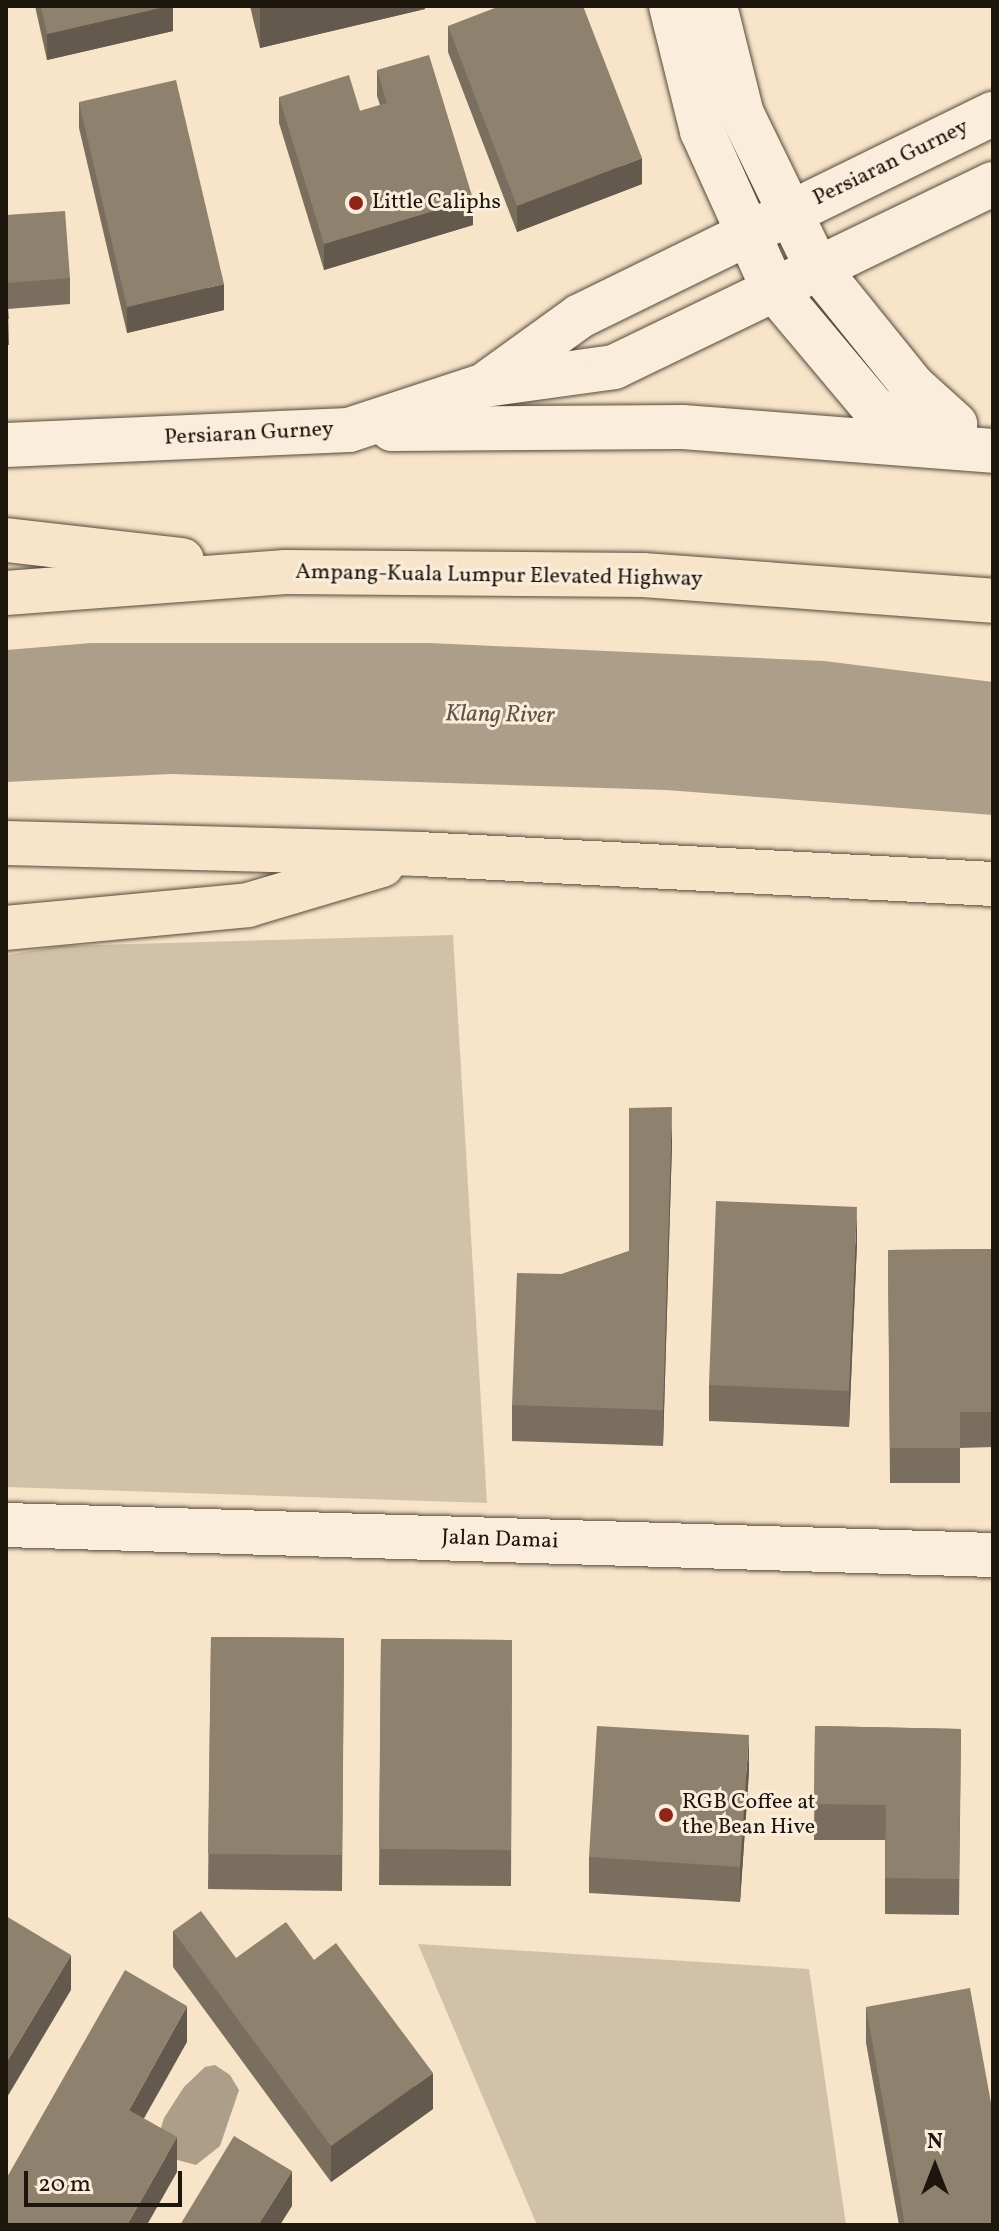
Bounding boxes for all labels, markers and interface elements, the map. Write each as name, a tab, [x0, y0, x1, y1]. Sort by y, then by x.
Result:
street label: Persiaran Gurney	[809, 114, 973, 212]
place label: Little Caliphs	[372, 190, 501, 216]
marker: Little Caliphs	[347, 194, 365, 212]
street label: Persiaran Gurney	[164, 416, 334, 452]
street label: Ampang-Kuala Lumpur Elevated Highway	[295, 559, 703, 593]
water label: Klang River	[445, 701, 555, 731]
street label: Jalan Damai	[441, 1525, 559, 1555]
place label: RGB Coffee at the Bean Hive	[682, 1789, 816, 1840]
marker: RGB Coffee at the Bean Hive	[657, 1806, 675, 1824]
north arrow	[895, 2127, 975, 2207]
text: N	[927, 2127, 943, 2158]
scale bar	[28, 2155, 186, 2205]
text: 20 m	[38, 2168, 91, 2202]

